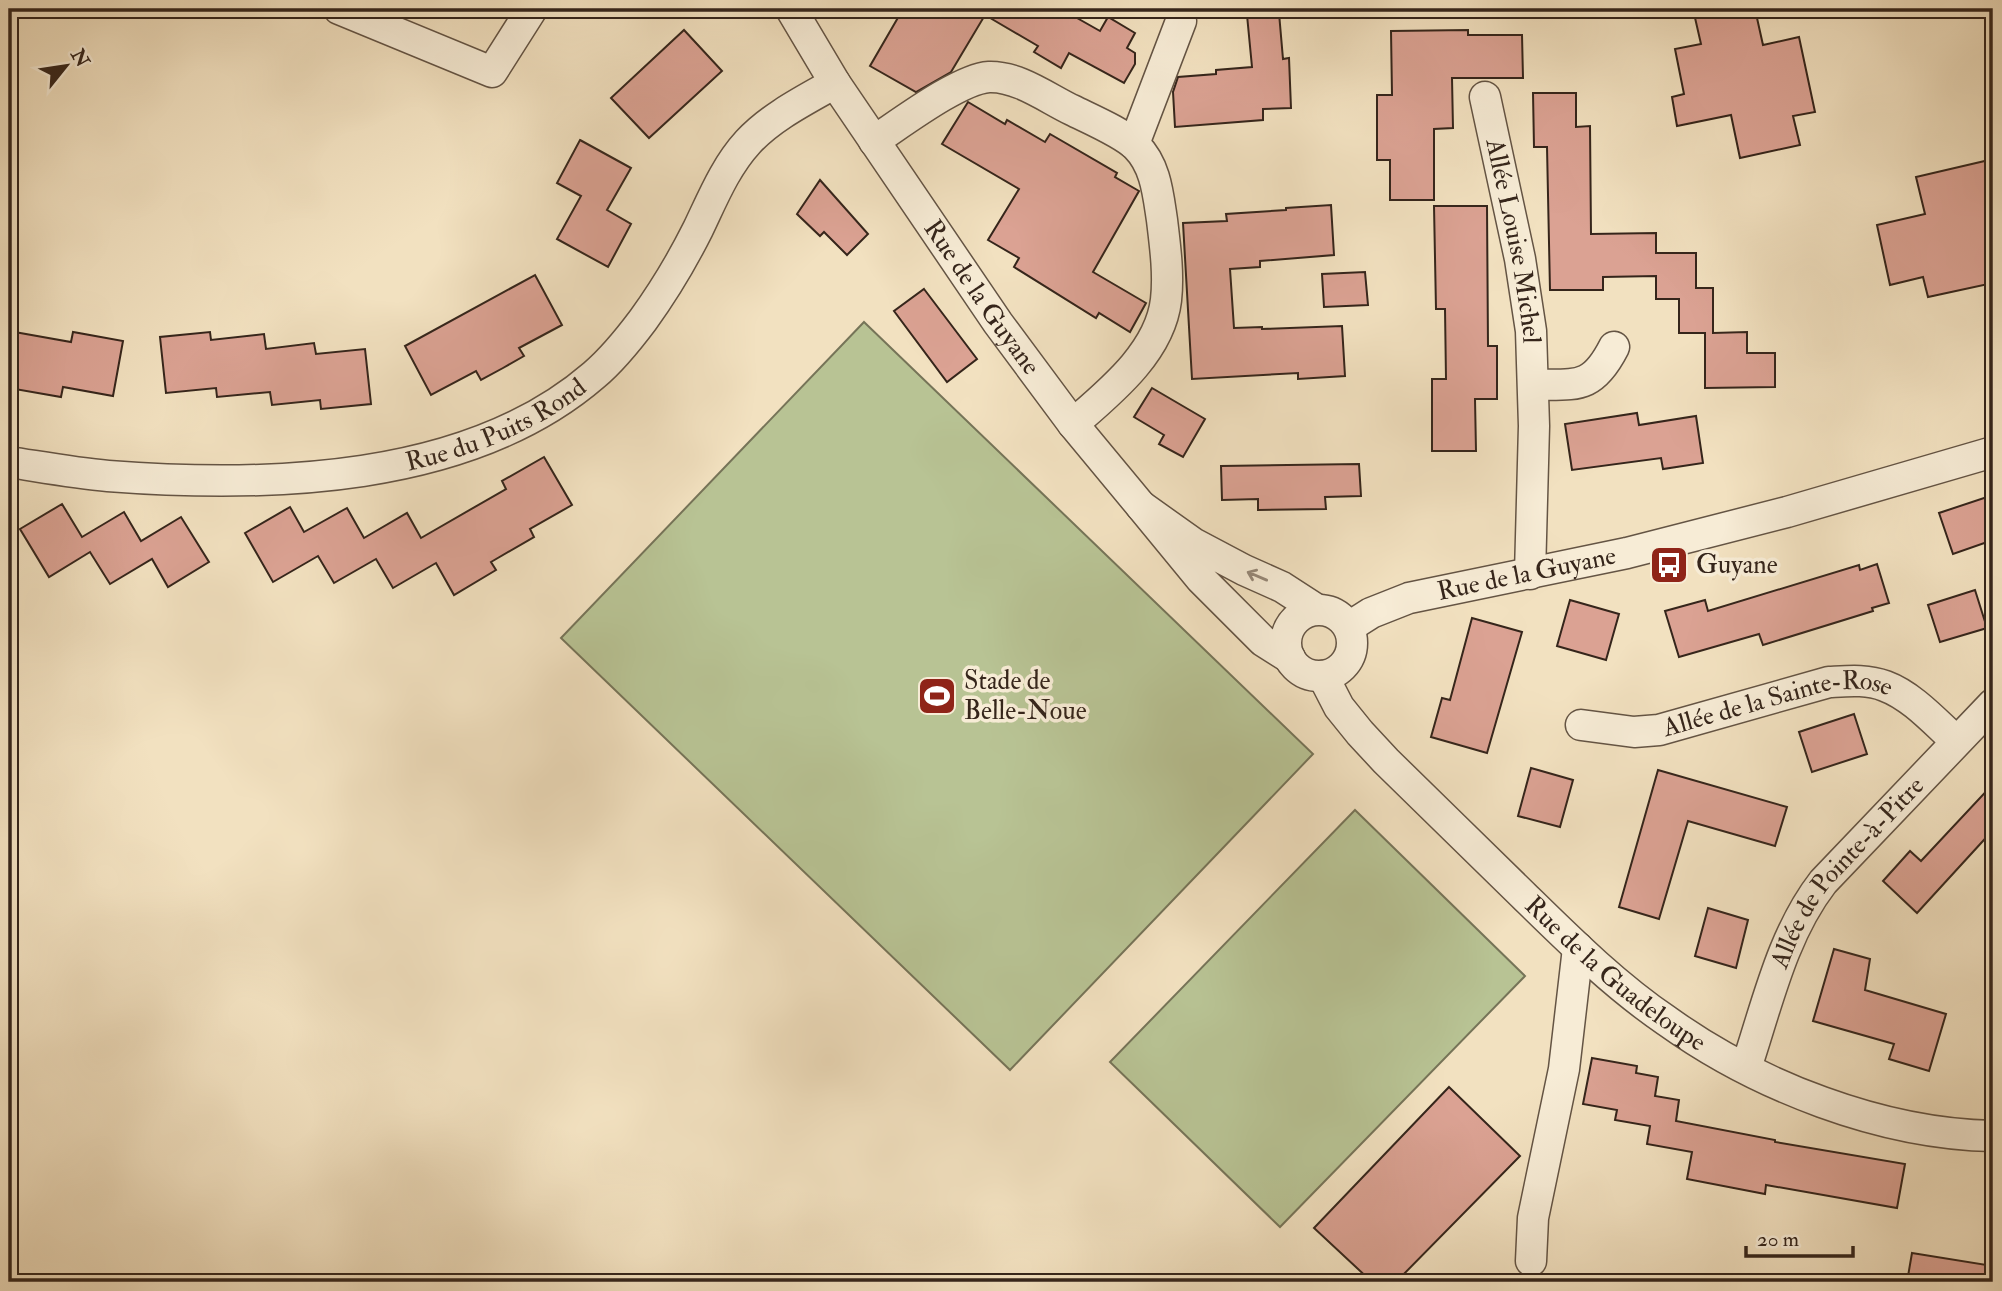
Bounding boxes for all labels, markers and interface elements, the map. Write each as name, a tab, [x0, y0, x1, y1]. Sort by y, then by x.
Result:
north arrow	[32, 32, 102, 102]
text: N	[65, 44, 95, 72]
street label: Allée Louise Michel	[1478, 135, 1547, 344]
street label: Rue de la Guyane	[917, 214, 1047, 381]
street label: Rue du Puits Rond	[402, 371, 593, 479]
street label: Rue de la Guyane	[1434, 540, 1619, 608]
bus stop icon: Guyane	[1648, 544, 1690, 586]
place label: Guyane	[1696, 549, 1778, 581]
one-way arrow	[1247, 569, 1268, 582]
place label: Stade de Belle-Noue	[964, 665, 1087, 727]
street label: Allée de la Sainte-Rose	[1658, 665, 1897, 744]
sports icon: Stade de Belle-Noue	[916, 675, 958, 717]
street label: Allée de Pointe-à-Pitre	[1763, 770, 1931, 974]
street label: Rue de la Guadeloupe	[1518, 890, 1712, 1059]
scale bar	[1746, 1214, 1853, 1258]
text: 20 m	[1757, 1226, 1799, 1253]

